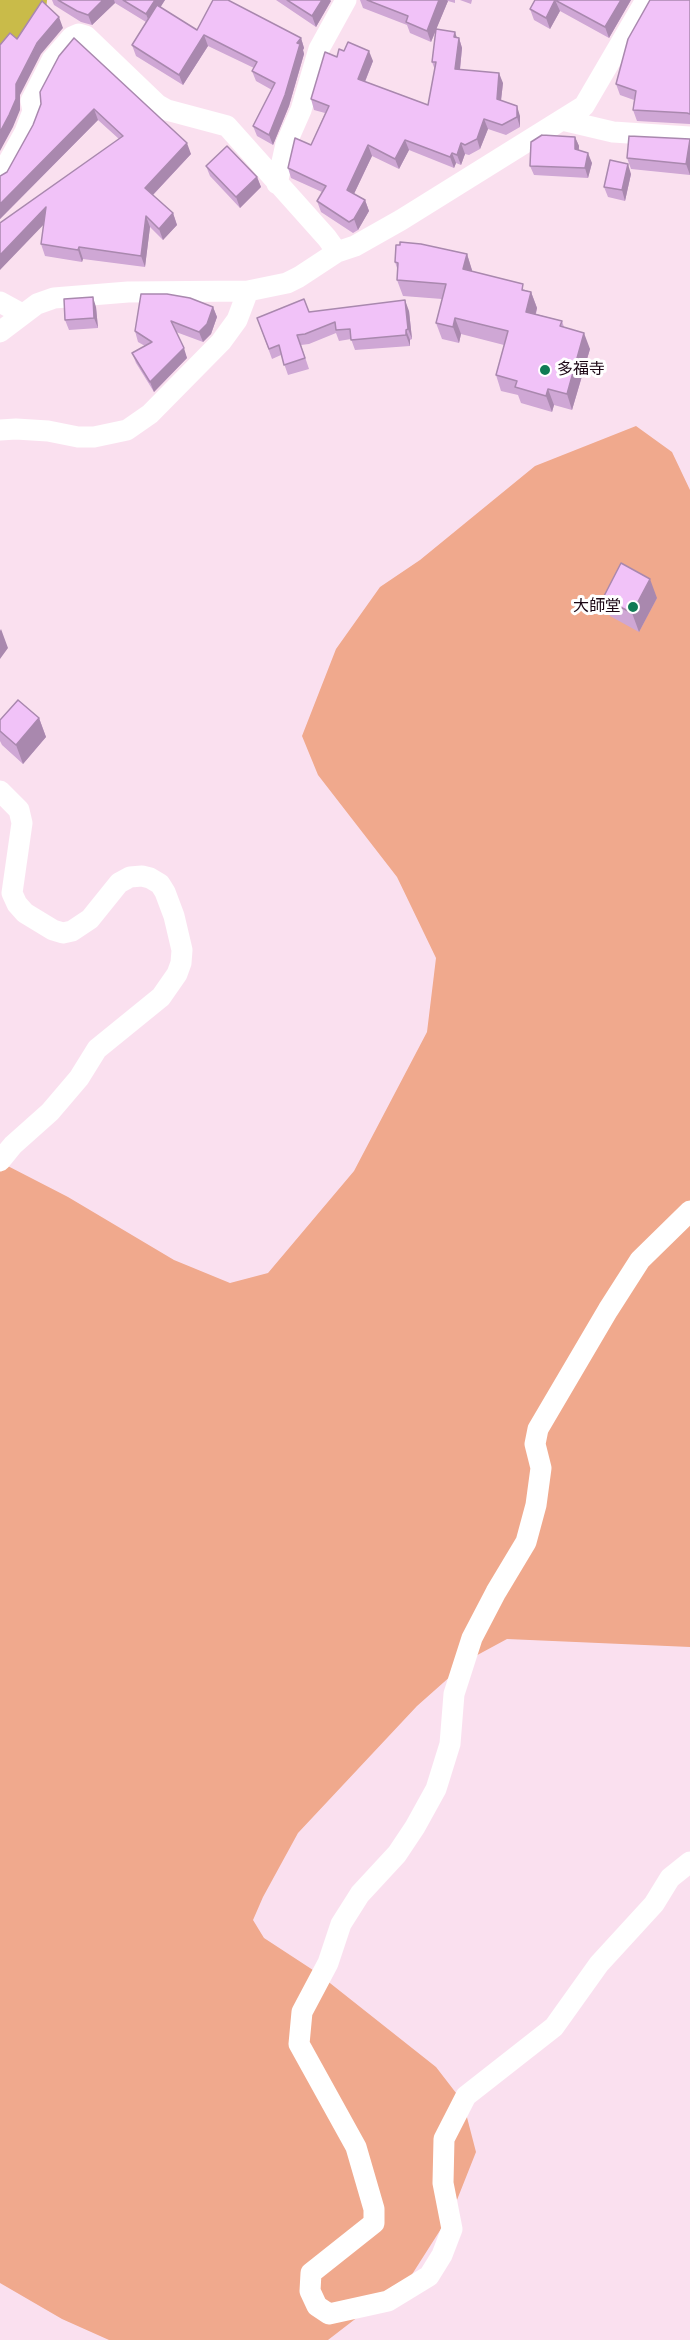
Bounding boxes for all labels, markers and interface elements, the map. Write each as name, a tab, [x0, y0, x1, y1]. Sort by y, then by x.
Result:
place label: 多福寺	[557, 360, 605, 380]
marker: 多福寺	[538, 363, 552, 377]
place label: 大師堂	[573, 597, 621, 617]
marker: 大師堂	[626, 600, 640, 614]

